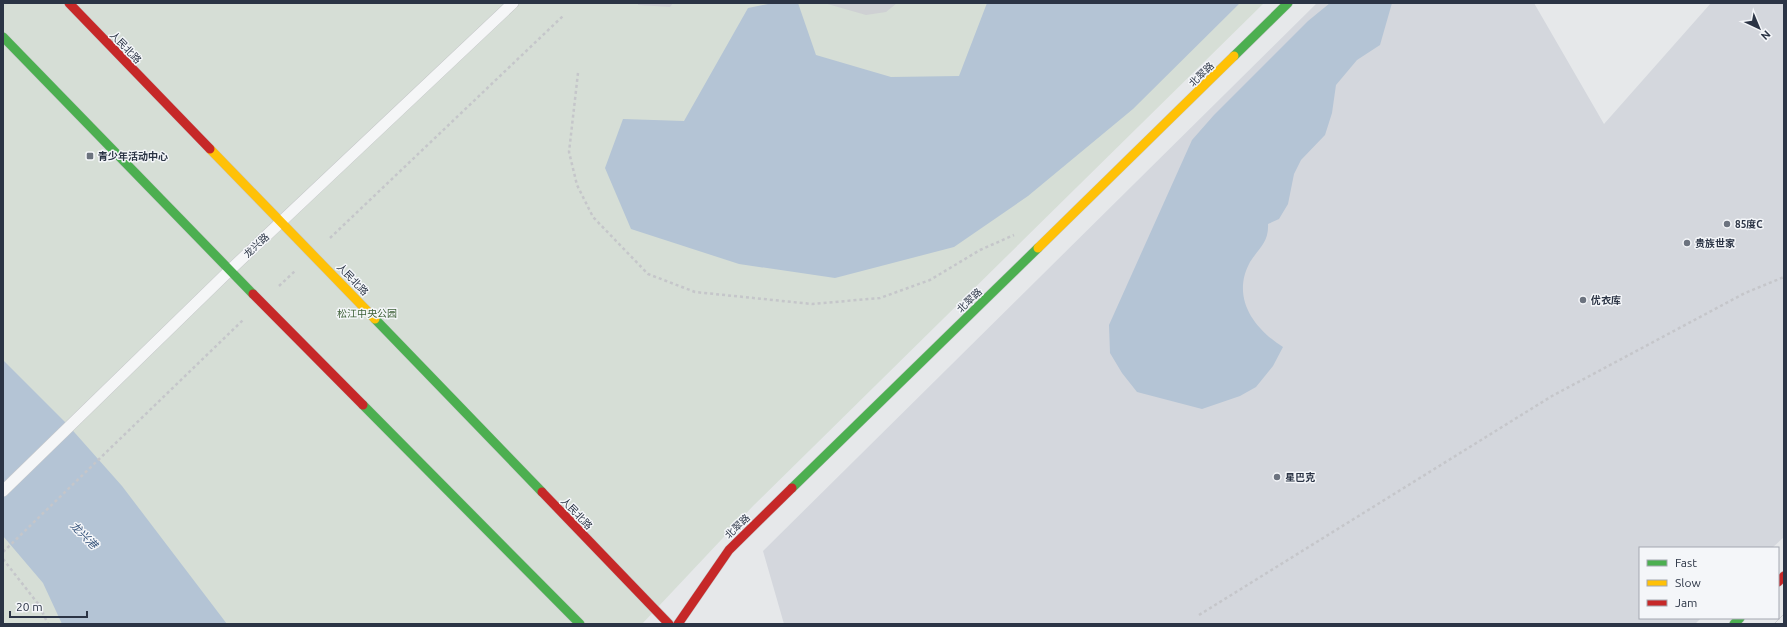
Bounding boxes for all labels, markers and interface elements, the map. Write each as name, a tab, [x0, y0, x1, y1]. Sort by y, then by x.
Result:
north arrow	[1739, 8, 1779, 48]
text: N	[1759, 28, 1773, 42]
street label: 人民北路	[108, 29, 143, 66]
street label: 北翠路	[1187, 60, 1216, 89]
marker: 青少年活动中心	[85, 151, 95, 161]
place label: 青少年活动中心	[98, 151, 168, 162]
marker: 85度C	[1722, 219, 1732, 229]
place label: 85度C	[1735, 219, 1763, 230]
street label: 龙兴路	[242, 231, 271, 260]
marker: 贵族世家	[1682, 238, 1692, 248]
place label: 贵族世家	[1695, 238, 1735, 249]
street label: 人民北路	[335, 261, 370, 298]
street label: 北翠路	[955, 286, 984, 315]
place label: 优衣库	[1591, 294, 1621, 306]
marker: 优衣库	[1578, 295, 1588, 305]
park label: 松江中央公园	[337, 308, 397, 319]
marker: 星巴克	[1272, 472, 1282, 482]
place label: 星巴克	[1285, 472, 1315, 483]
street label: 人民北路	[559, 495, 594, 532]
street label: 北翠路	[723, 512, 752, 541]
water label: 龙兴港	[68, 519, 101, 552]
legend	[1639, 547, 1779, 619]
text: Fast	[1675, 556, 1697, 569]
text: Slow	[1675, 576, 1701, 589]
scale bar	[10, 593, 87, 619]
text: Jam	[1675, 596, 1697, 609]
text: 20 m	[16, 600, 43, 613]

